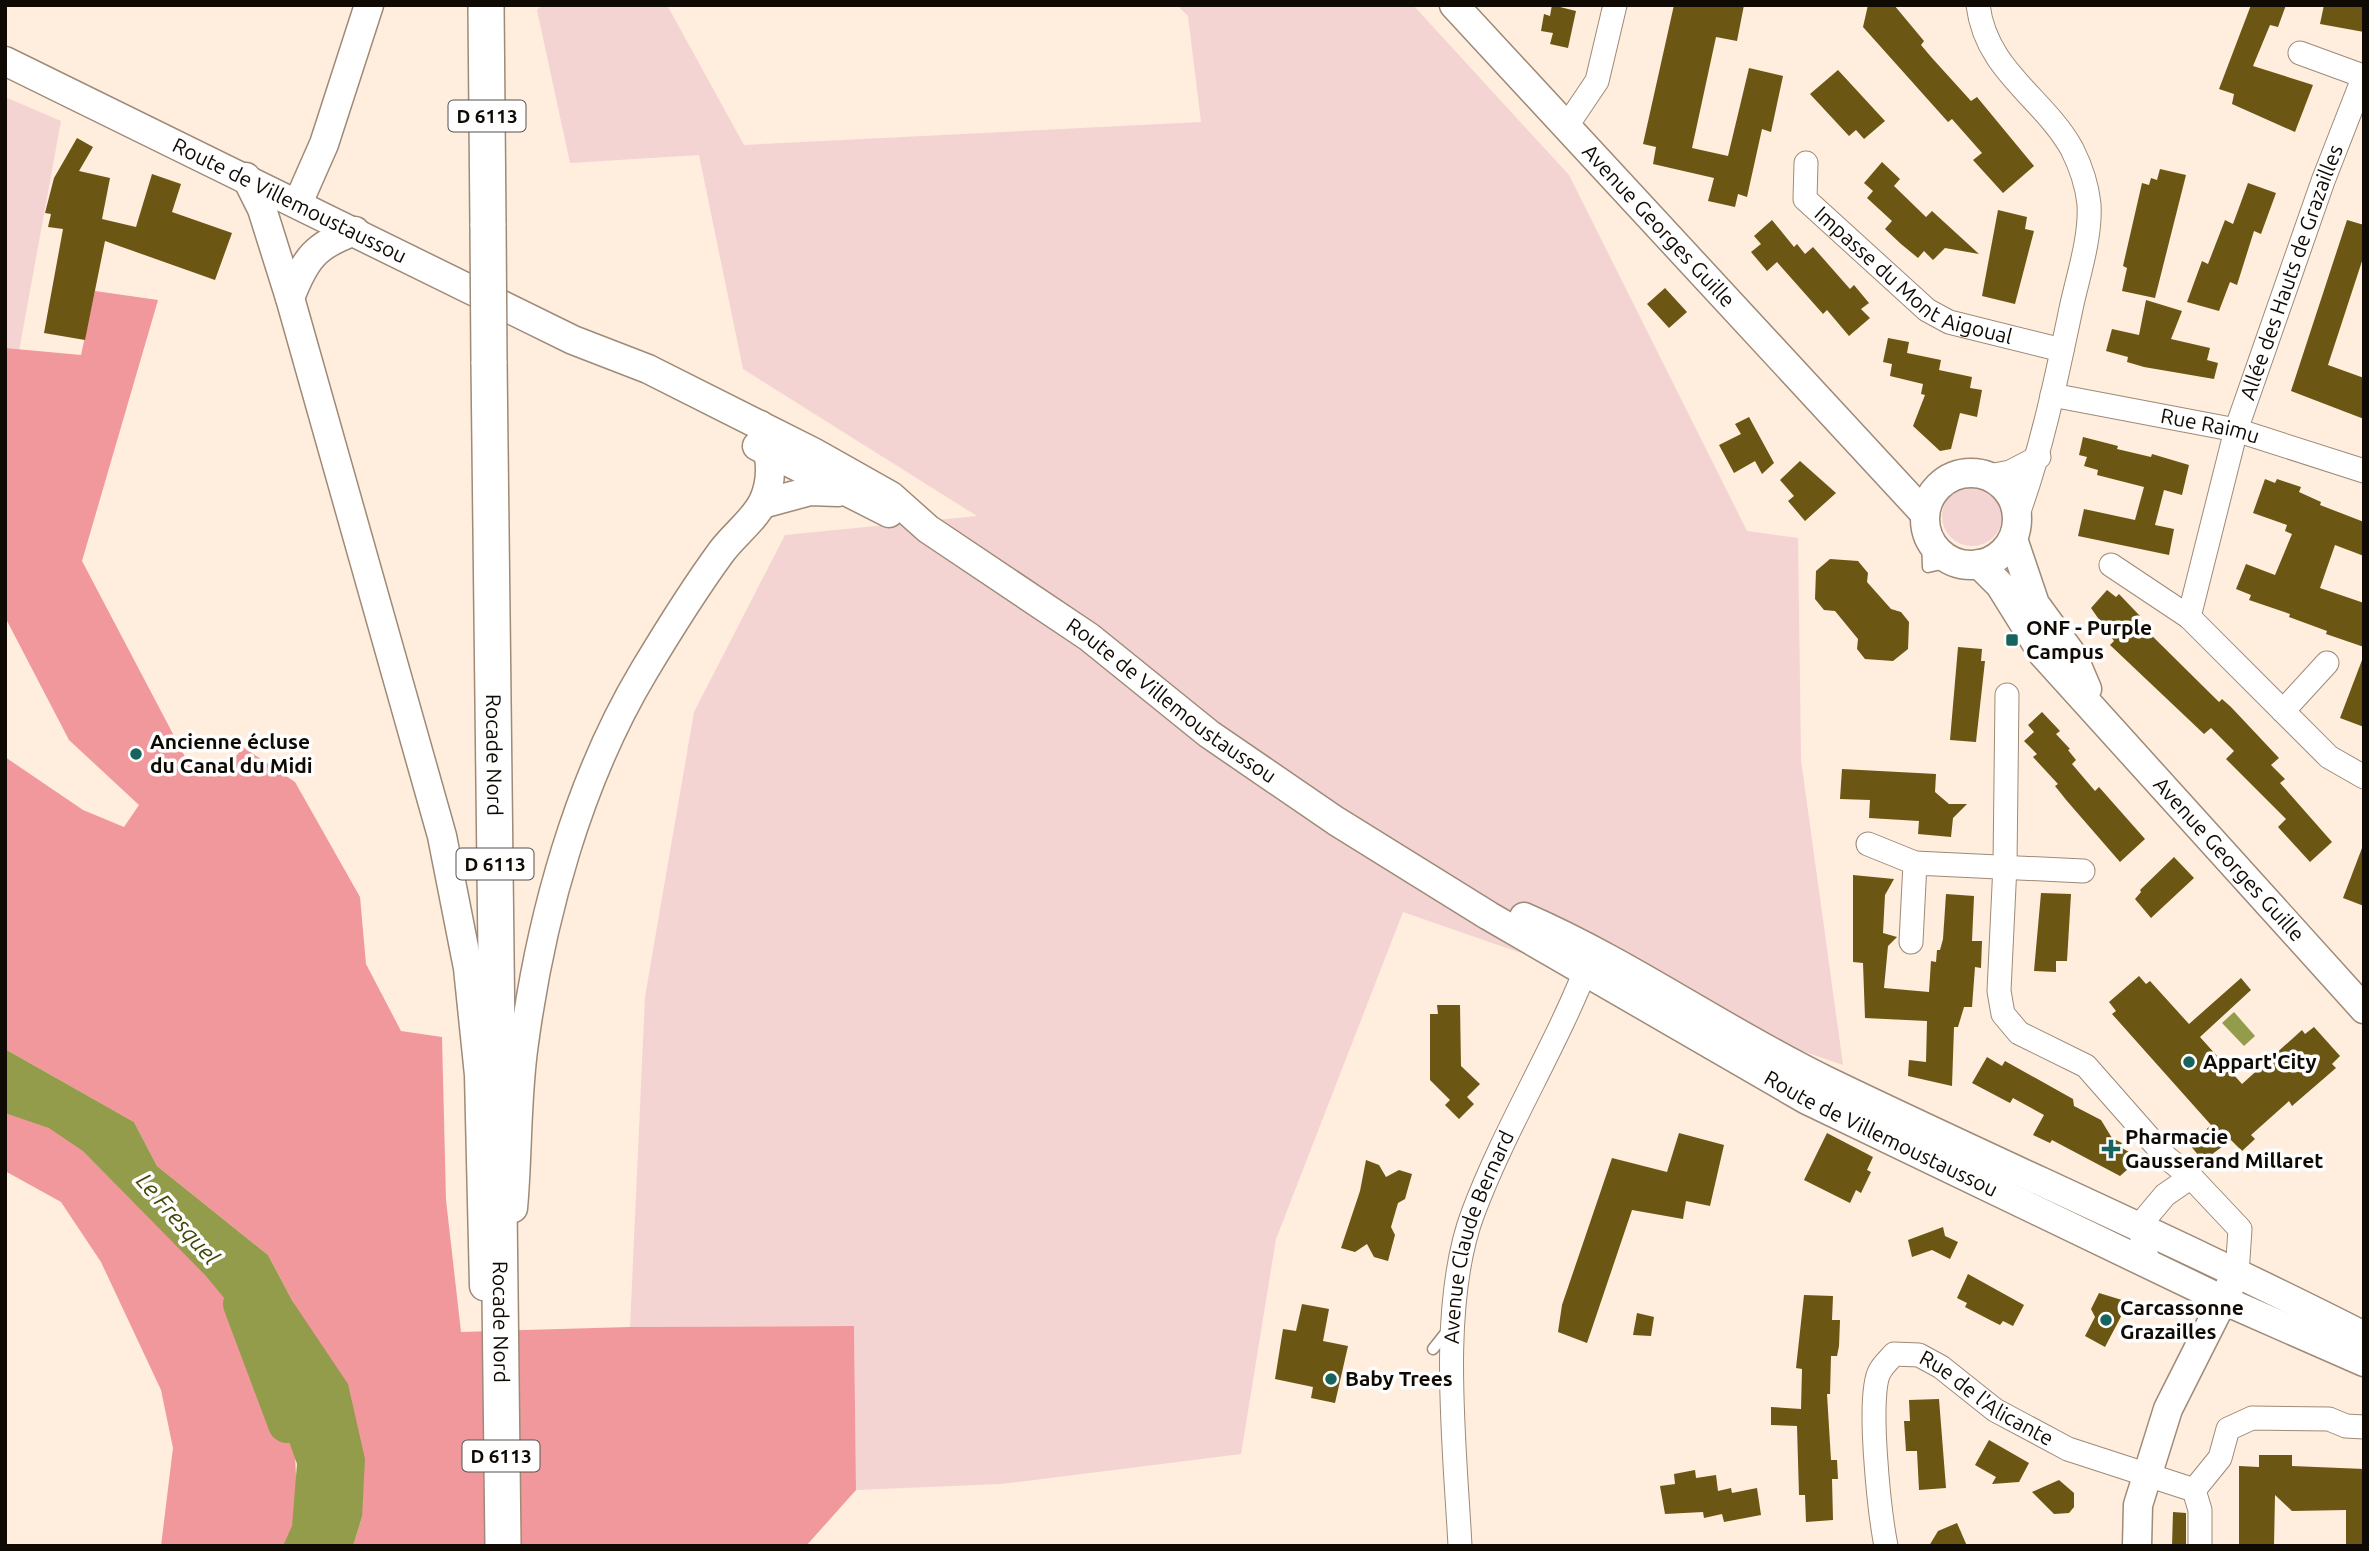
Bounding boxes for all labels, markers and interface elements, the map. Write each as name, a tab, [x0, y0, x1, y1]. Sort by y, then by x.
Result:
road number: D 6113	[448, 100, 526, 132]
street label: Route de Villemoustaussou	[169, 132, 411, 267]
street label: Avenue Georges Guille	[1578, 139, 1740, 311]
street label: Allée des Hauts de Grazailles	[2235, 141, 2347, 403]
street label: Impasse du Mont Aigoual	[1810, 201, 2015, 348]
street label: Rue Raimu	[2159, 403, 2263, 448]
street label: Route de Villemoustaussou	[1062, 612, 1281, 787]
place label: ONF - Purple Campus	[2026, 615, 2152, 663]
marker: ONF - Purple Campus	[2004, 632, 2020, 648]
street label: Rocade Nord	[482, 694, 507, 816]
place label: Ancienne écluse du Canal du Midi	[150, 729, 313, 777]
marker: Ancienne écluse du Canal du Midi	[128, 746, 144, 762]
street label: Avenue Georges Guille	[2149, 772, 2310, 946]
road number: D 6113	[456, 848, 534, 880]
place label: Appart'City	[2203, 1049, 2317, 1073]
marker: Appart'City	[2181, 1054, 2197, 1070]
street label: Route de Villemoustaussou	[1760, 1065, 2002, 1201]
place label: Pharmacie Gausserand Millaret	[2125, 1124, 2323, 1172]
street label: Avenue Claude Bernard	[1439, 1127, 1518, 1344]
marker: Pharmacie Gausserand Millaret	[2103, 1141, 2119, 1157]
water label: Le Fresquel	[132, 1168, 225, 1270]
street label: Rocade Nord	[489, 1261, 514, 1383]
place label: Carcassonne Grazailles	[2120, 1295, 2244, 1343]
marker: Carcassonne Grazailles	[2098, 1312, 2114, 1328]
street label: Rue de l'Alicante	[1916, 1345, 2058, 1450]
place label: Baby Trees	[1345, 1366, 1453, 1390]
marker: Baby Trees	[1323, 1371, 1339, 1387]
road number: D 6113	[462, 1440, 540, 1472]

